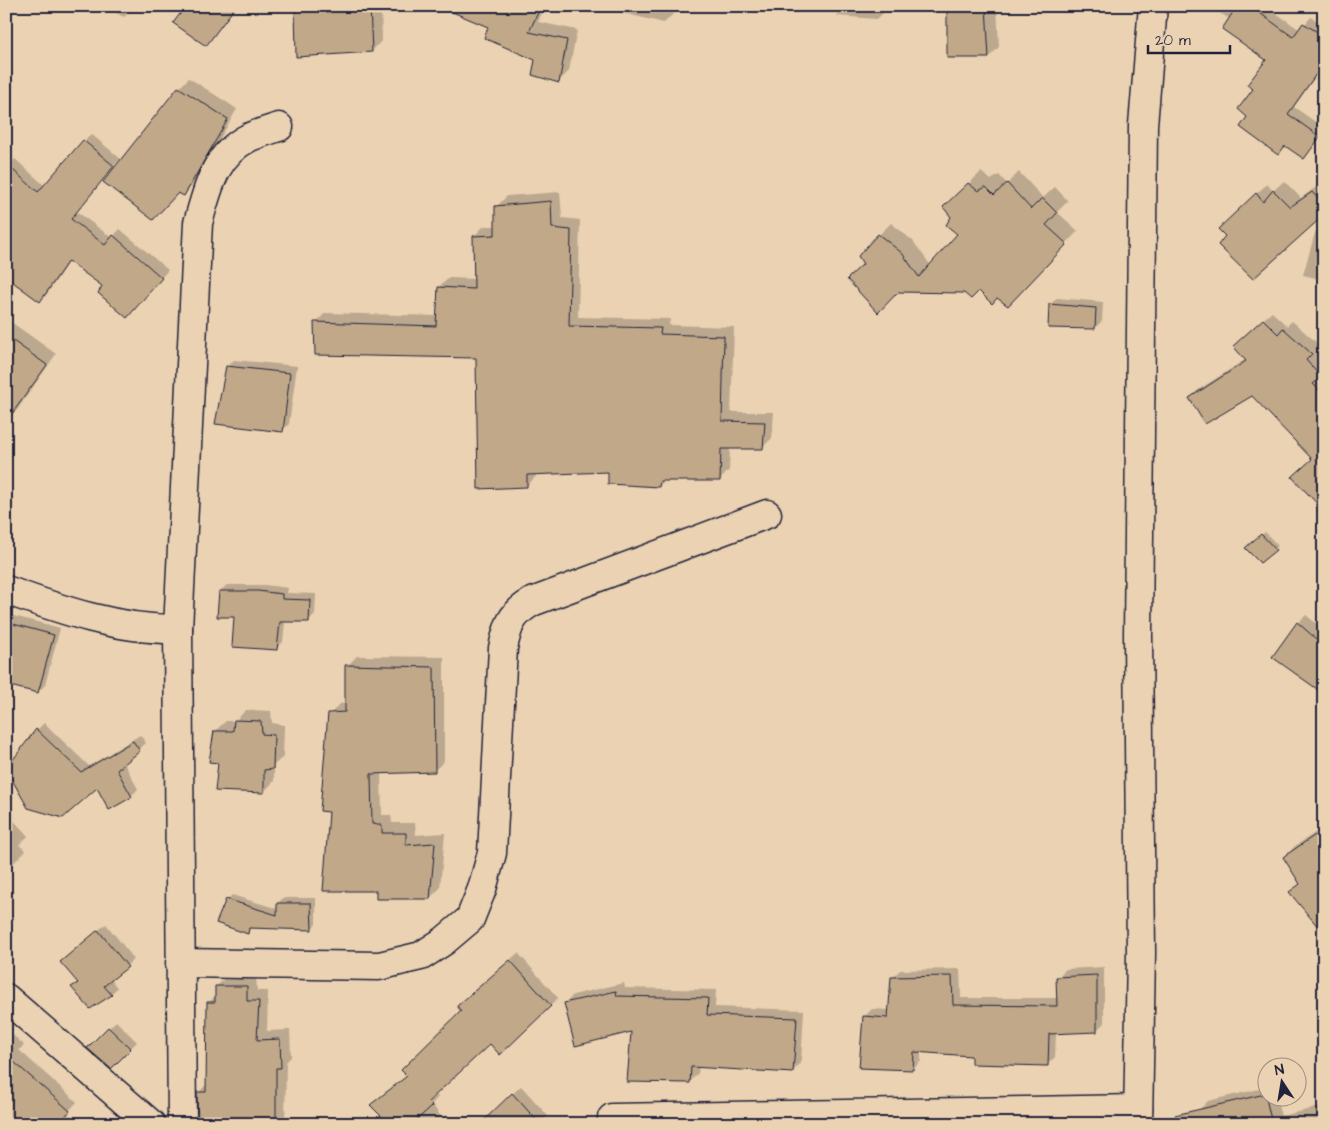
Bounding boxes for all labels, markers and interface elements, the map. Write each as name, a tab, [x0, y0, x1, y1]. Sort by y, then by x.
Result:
scale bar	[1148, 22, 1230, 54]
text: 20 m	[1155, 30, 1191, 51]
north arrow	[1258, 1058, 1308, 1108]
text: N	[1273, 1060, 1286, 1081]

